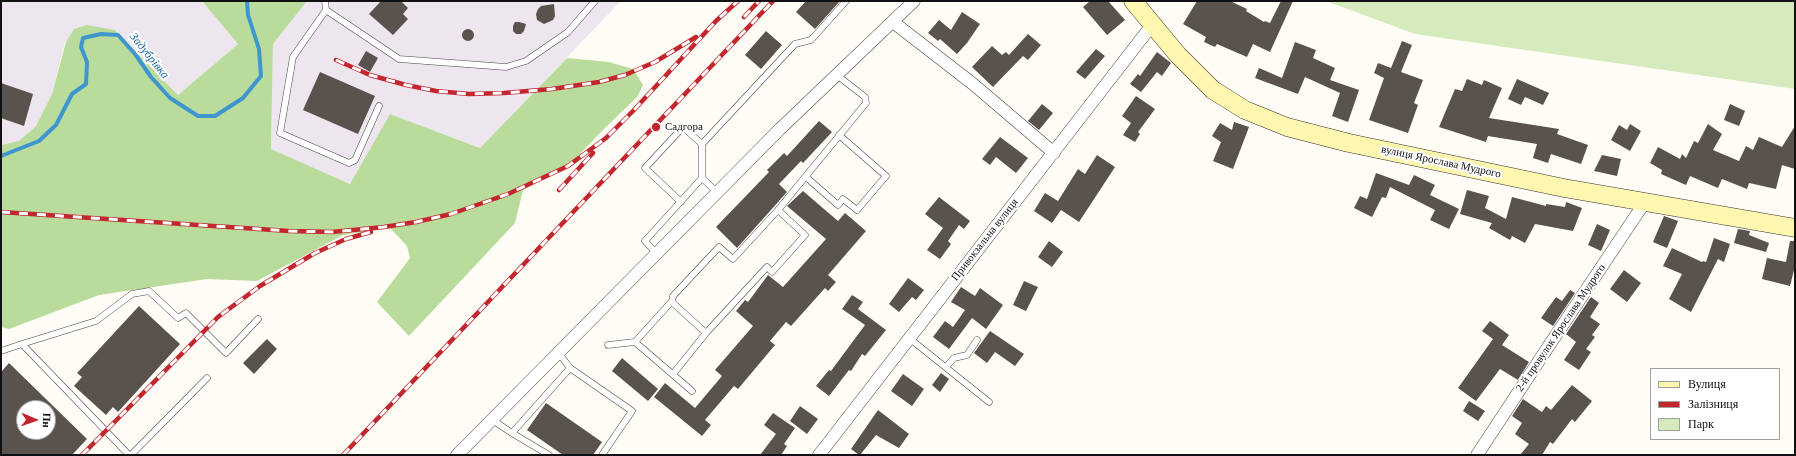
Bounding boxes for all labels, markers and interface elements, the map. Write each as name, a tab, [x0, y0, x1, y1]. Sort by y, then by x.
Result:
water label: Задубрівка	[126, 30, 172, 82]
place label: Садгора	[665, 120, 703, 134]
marker: Садгора	[650, 121, 662, 133]
street label: вулиця Ярослава Мудрого	[1380, 143, 1502, 181]
street label: Привокзальна вулиця	[949, 196, 1021, 284]
street label: 2-й провулок Ярослава Мудрого	[1513, 262, 1609, 394]
legend	[1650, 368, 1780, 440]
text: Вулиця	[1688, 377, 1726, 391]
text: Залізниця	[1688, 397, 1738, 411]
north arrow	[16, 400, 56, 440]
text: Пн	[41, 413, 53, 428]
text: Парк	[1688, 417, 1714, 431]

